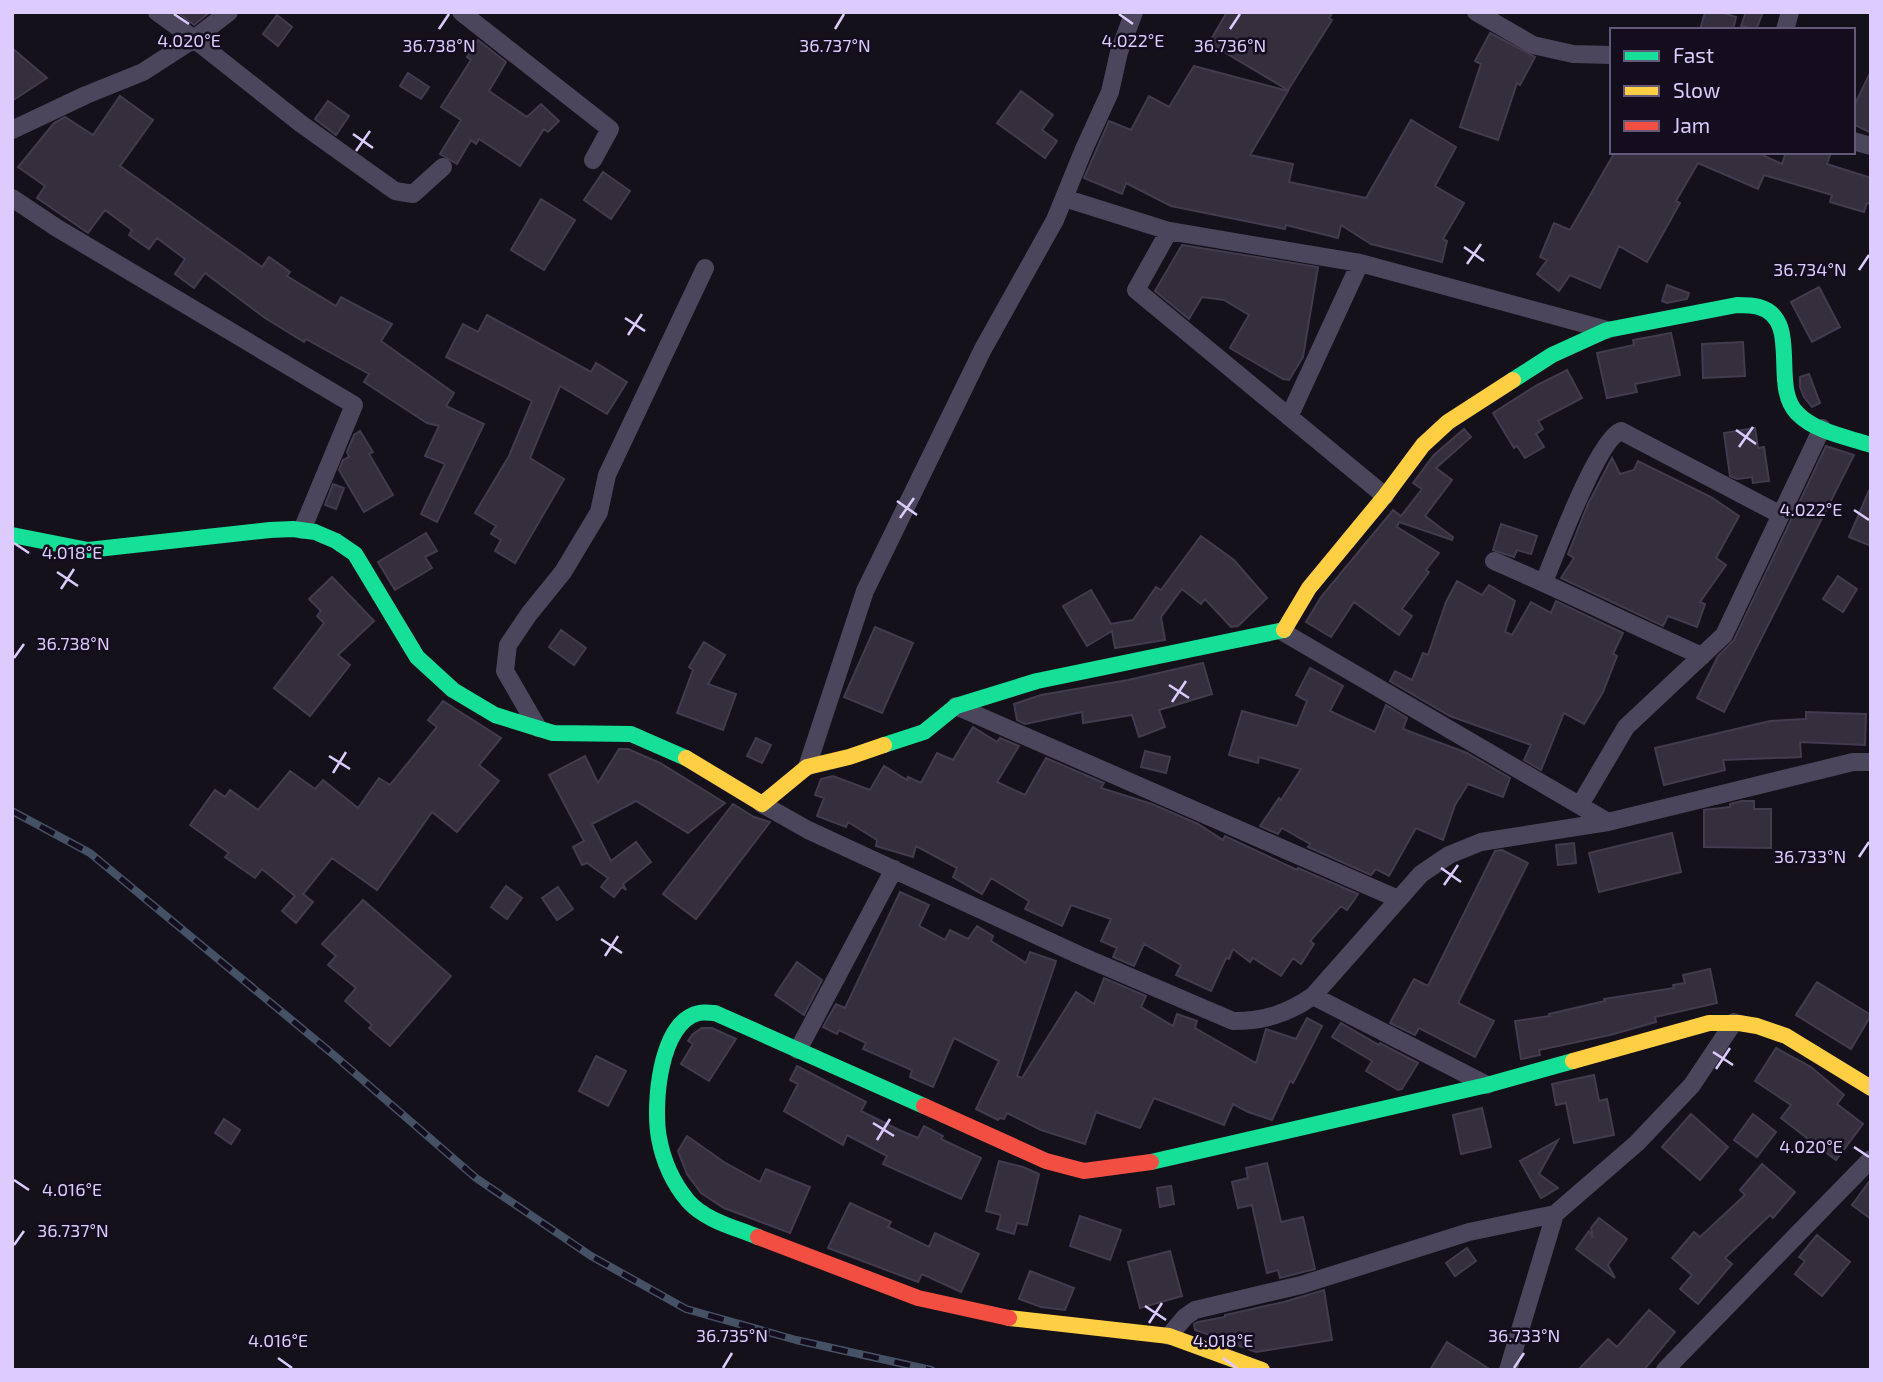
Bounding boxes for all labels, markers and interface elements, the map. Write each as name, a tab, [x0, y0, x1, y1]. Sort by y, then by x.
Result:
legend	[1610, 28, 1855, 154]
text: 4.020°E	[157, 29, 221, 51]
text: 4.022°E	[1102, 29, 1164, 51]
text: 36.738°N	[402, 34, 476, 56]
text: 36.737°N	[799, 34, 871, 56]
text: 36.736°N	[1194, 34, 1266, 56]
text: Fast	[1673, 42, 1714, 67]
text: Slow	[1673, 77, 1720, 102]
text: Jam	[1673, 112, 1710, 137]
text: 36.734°N	[1773, 258, 1847, 280]
text: 4.022°E	[1780, 498, 1842, 520]
text: 4.018°E	[42, 541, 102, 563]
text: 36.738°N	[36, 632, 110, 654]
text: 36.733°N	[1774, 845, 1846, 867]
text: 4.020°E	[1779, 1135, 1843, 1157]
text: 4.016°E	[42, 1178, 102, 1200]
text: 36.737°N	[37, 1219, 109, 1241]
text: 36.735°N	[696, 1324, 768, 1346]
text: 36.733°N	[1488, 1324, 1560, 1346]
text: 4.016°E	[248, 1329, 308, 1351]
text: 4.018°E	[1193, 1329, 1253, 1351]

